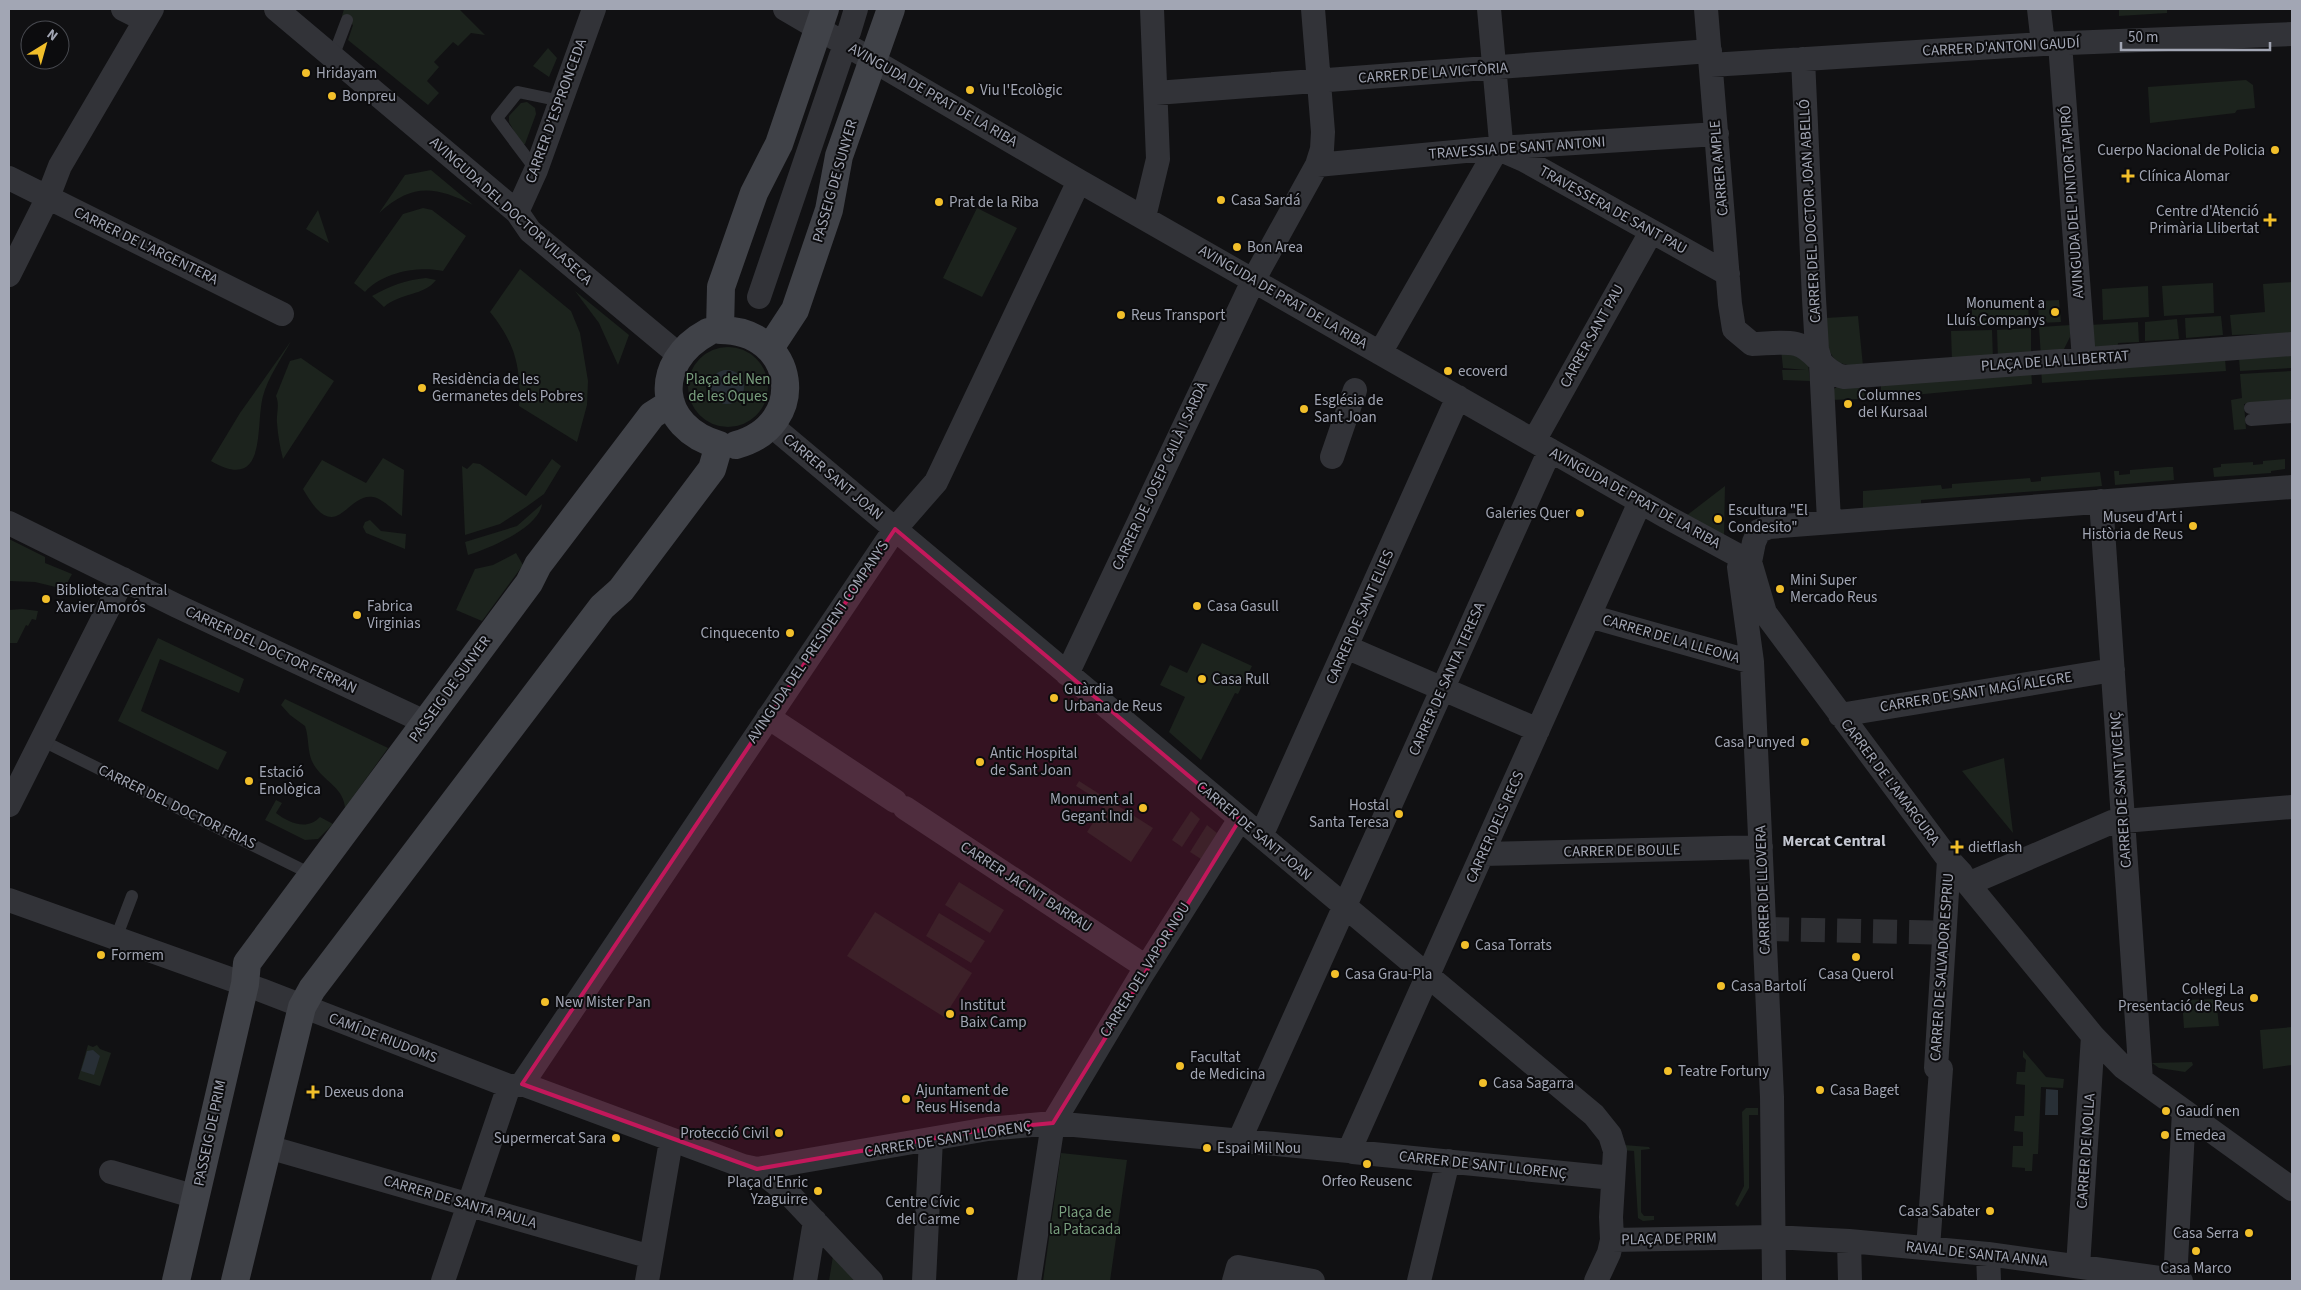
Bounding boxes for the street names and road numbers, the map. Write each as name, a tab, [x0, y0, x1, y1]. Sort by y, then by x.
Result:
street label: CARRER D'ANTONI GAUDÍ	[1922, 32, 2081, 62]
street label: CARRER D’ESPRONCEDA	[520, 35, 592, 186]
street label: AVINGUDA DE PRAT DE LA RIBA	[845, 38, 1022, 153]
street label: CARRER DE LA VICTÒRIA	[1357, 57, 1509, 89]
street label: CARRER DEL DOCTOR JOAN ABELLÓ	[1794, 98, 1826, 323]
street label: AVINGUDA DEL PINTOR TAPIRÓ	[2055, 105, 2089, 299]
street label: PASSEIG DE SUNYER	[807, 117, 863, 245]
street label: CARRER AMPLE	[1704, 119, 1734, 217]
street label: TRAVESSIA DE SANT ANTONI	[1428, 131, 1606, 165]
street label: AVINGUDA DEL DOCTOR VILASECA	[425, 132, 598, 290]
street label: TRAVESSERA DE SANT PAU	[1535, 161, 1691, 259]
street label: CARRER DE L'ARGENTERA	[70, 202, 223, 291]
street label: AVINGUDA DE PRAT DE LA RIBA	[1195, 240, 1372, 355]
street label: CARRER SANT PAU	[1555, 280, 1629, 392]
street label: PLAÇA DE LA LLIBERTAT	[1980, 345, 2130, 377]
street label: CARRER DE JOSEP CAILÀ I SARDÀ	[1107, 377, 1213, 574]
street label: CARRER SANT JOAN	[778, 429, 888, 525]
street label: AVINGUDA DE PRAT DE LA RIBA	[1546, 442, 1725, 554]
street label: AVINGUDA DEL PRESIDENT COMPANYS	[742, 537, 894, 747]
street label: CARRER DE SANT ELIES	[1321, 546, 1399, 688]
street label: CARRER DE SANTA TERESA	[1404, 598, 1491, 759]
street label: CARRER DEL DOCTOR FERRAN	[182, 601, 360, 699]
street label: CARRER DE LA LLEONA	[1600, 609, 1743, 669]
street label: PASSEIG DE SUNYER	[404, 631, 496, 747]
street label: CARRER DE SANT MAGÍ ALEGRE	[1878, 666, 2074, 718]
street label: CARRER DE SANT VICENÇ	[2105, 711, 2137, 869]
street label: CARRER DE L'AMARGURA	[1835, 714, 1945, 850]
street label: CARRER DEL DOCTOR FRIAS	[94, 760, 260, 854]
street label: CARRER DELS RECS	[1461, 767, 1529, 887]
street label: CARRER DE SANT JOAN	[1192, 776, 1316, 886]
street label: CARRER DE LLOVERA	[1750, 824, 1776, 955]
street label: CARRER JACINT BARRAU	[956, 836, 1096, 938]
street label: CARRER DE BOULE	[1563, 839, 1681, 863]
street label: CARRER DE SALVADOR ESPRIU	[1925, 872, 1959, 1062]
street label: CARRER DEL VAPOR NOU	[1095, 898, 1195, 1042]
street label: CAMÍ DE RIUDOMS	[326, 1008, 440, 1068]
street label: PASSEIG DE PRIM	[189, 1078, 231, 1188]
street label: CARRER DE NOLLA	[2071, 1092, 2101, 1209]
street label: CARRER DE SANT LLORENÇ	[863, 1115, 1034, 1163]
street label: CARRER DE SANT LLORENÇ	[1398, 1146, 1569, 1184]
street label: CARRER DE SANTA PAULA	[381, 1170, 540, 1234]
street label: PLAÇA DE PRIM	[1621, 1228, 1717, 1250]
street label: RAVAL DE SANTA ANNA	[1905, 1236, 2050, 1272]

